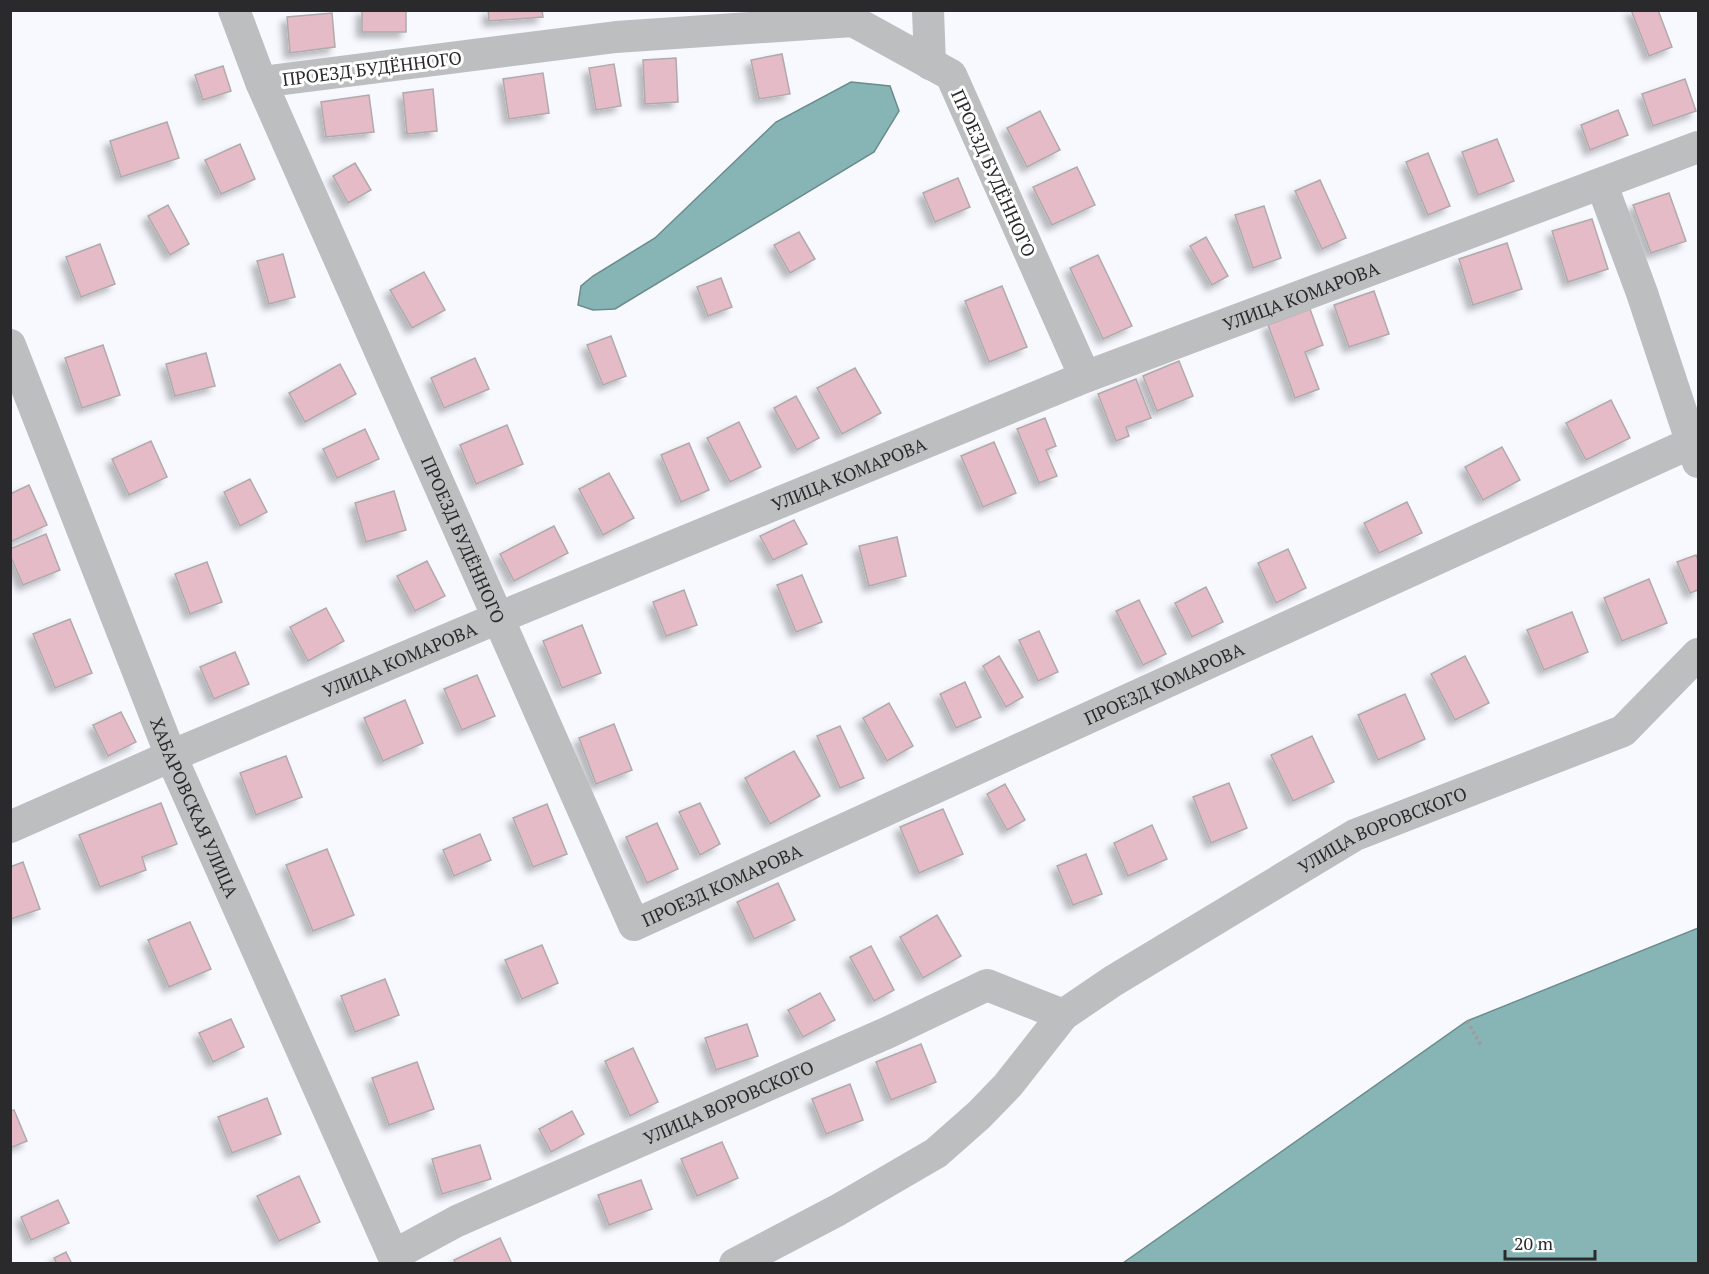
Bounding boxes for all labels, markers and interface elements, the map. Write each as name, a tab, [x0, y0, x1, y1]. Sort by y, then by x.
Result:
street label: ПРОЕЗД БУДЁННОГО	[281, 45, 463, 91]
street label: ПРОЕЗД БУДЁННОГО	[946, 86, 1042, 260]
street label: УЛИЦА КОМАРОВА	[1219, 255, 1383, 336]
street label: УЛИЦА КОМАРОВА	[768, 431, 930, 517]
street label: ПРОЕЗД БУДЁННОГО	[416, 452, 511, 627]
street label: УЛИЦА КОМАРОВА	[319, 616, 481, 703]
street label: ПРОЕЗД КОМАРОВА	[1080, 636, 1248, 730]
street label: ХАБАРОВСКАЯ УЛИЦА	[145, 714, 245, 902]
street label: УЛИЦА ВОРОВСКОГО	[1293, 781, 1470, 879]
street label: ПРОЕЗД КОМАРОВА	[638, 838, 806, 932]
street label: УЛИЦА ВОРОВСКОГО	[640, 1054, 817, 1150]
scale bar	[1505, 1223, 1595, 1261]
text: 20 m	[1514, 1231, 1554, 1255]

